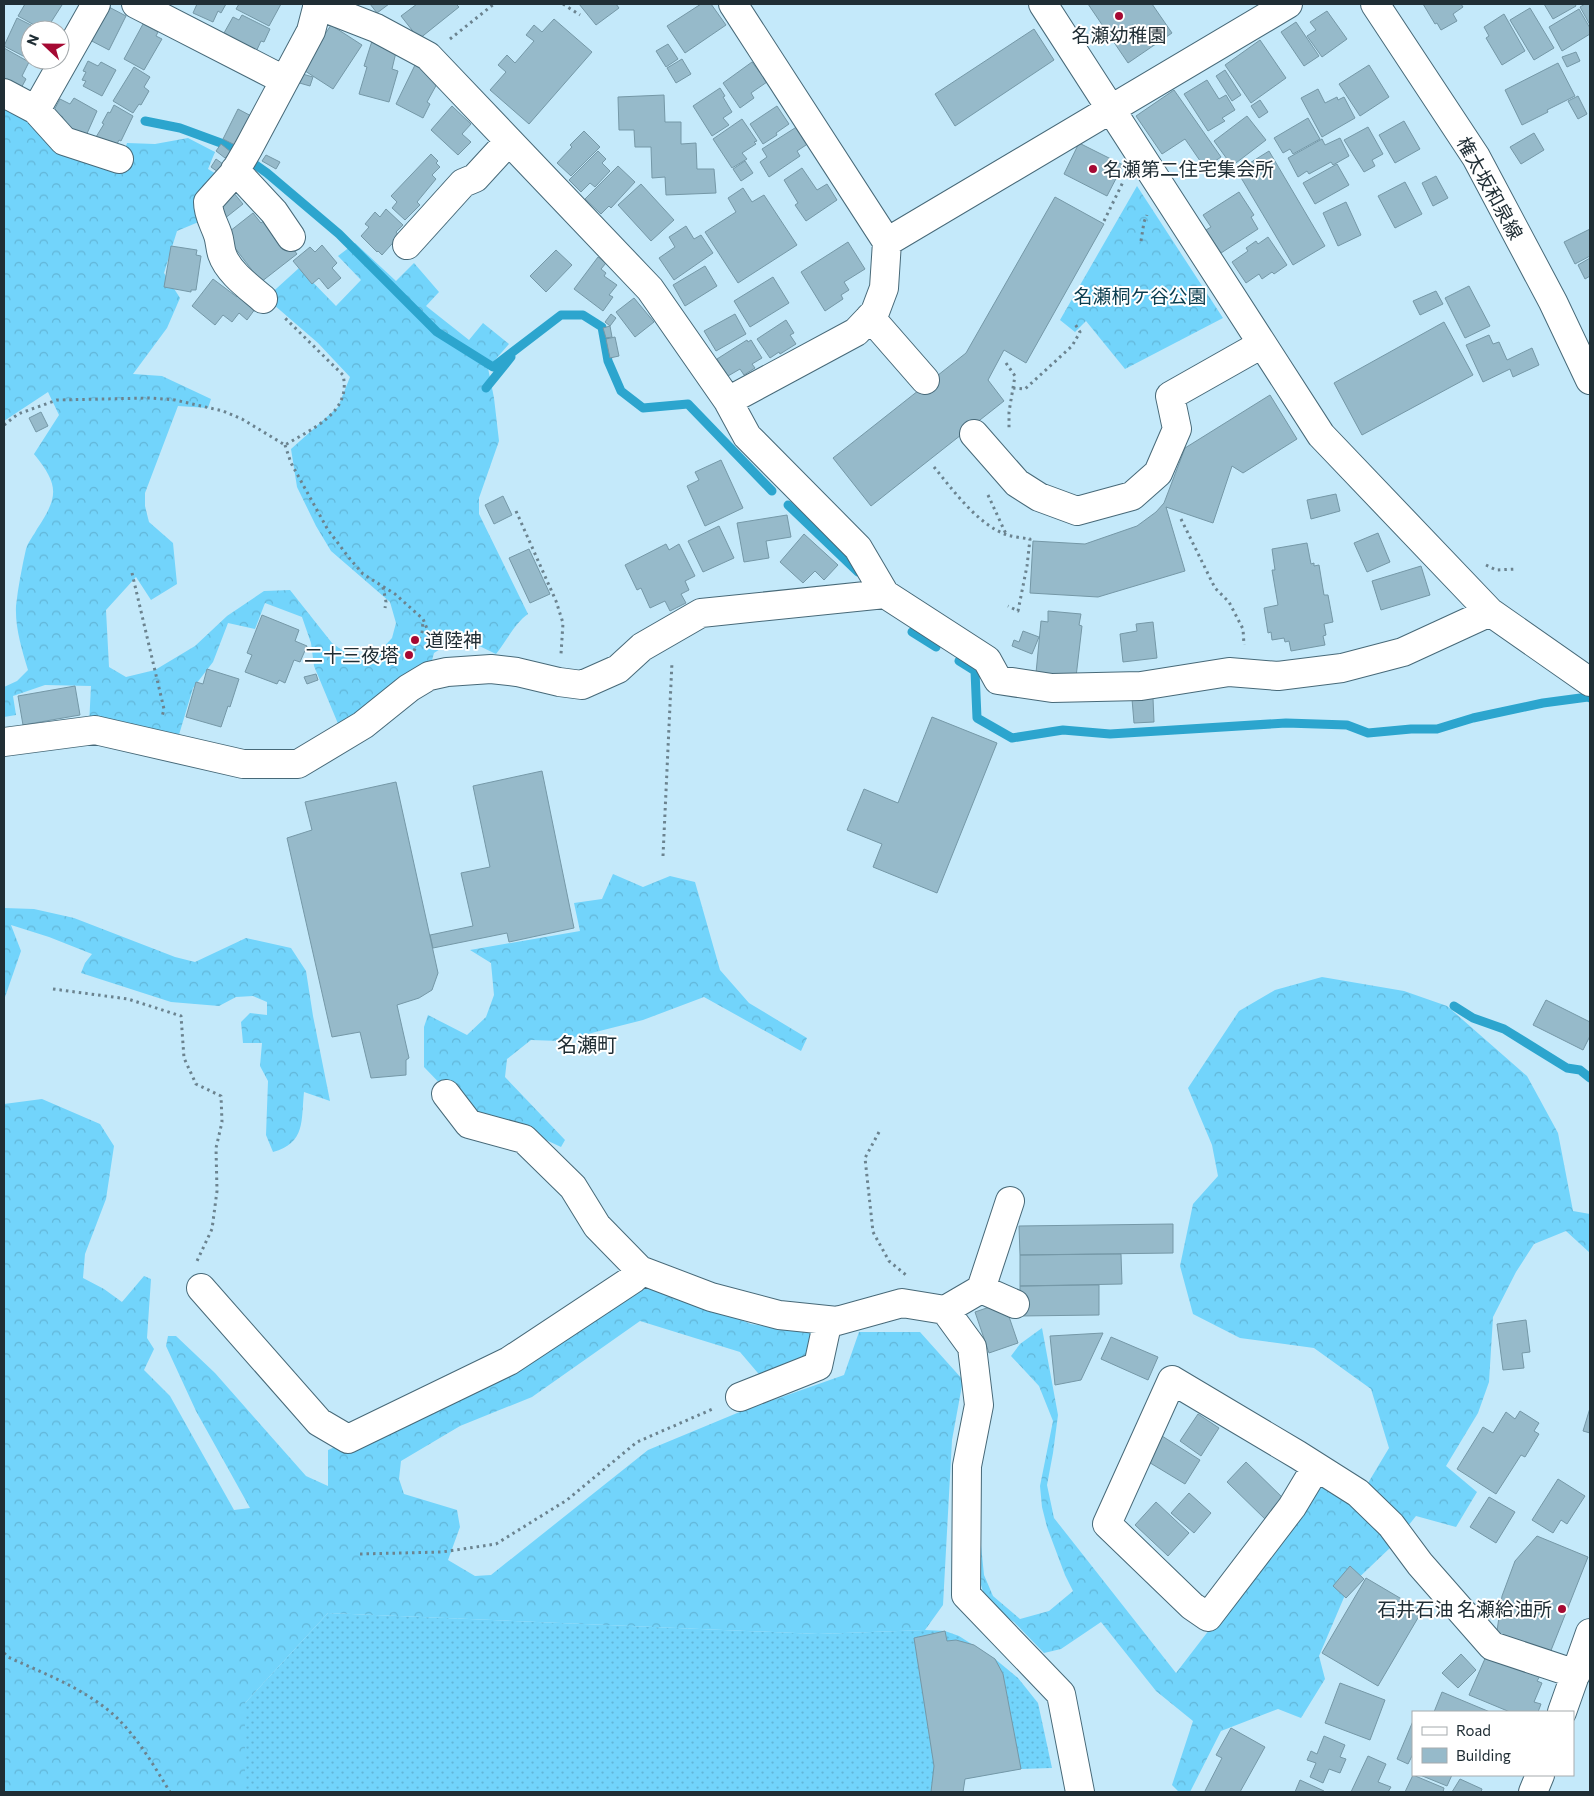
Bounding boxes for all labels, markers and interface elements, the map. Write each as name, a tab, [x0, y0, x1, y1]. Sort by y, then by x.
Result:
marker: 名瀬幼稚園	[1113, 10, 1125, 22]
north arrow	[20, 20, 70, 70]
place label: 名瀬幼稚園	[1071, 23, 1167, 46]
text: N	[23, 32, 42, 48]
street label: 権太坂和泉線	[1453, 132, 1528, 243]
place label: 名瀬第二住宅集会所	[1103, 157, 1274, 180]
marker: 名瀬第二住宅集会所	[1087, 163, 1099, 175]
park label: 名瀬桐ケ谷公園	[1073, 284, 1207, 307]
place label: 道陸神	[425, 628, 482, 651]
marker: 道陸神	[409, 634, 421, 646]
place label: 二十三夜塔	[304, 643, 399, 666]
marker: 二十三夜塔	[403, 649, 415, 661]
district label: 名瀬町	[557, 1032, 617, 1056]
place label: 石井石油 名瀬給油所	[1377, 1597, 1552, 1620]
marker: 石井石油 名瀬給油所	[1556, 1603, 1568, 1615]
legend	[1412, 1711, 1574, 1776]
text: Road	[1456, 1721, 1491, 1739]
text: Building	[1456, 1746, 1511, 1764]

